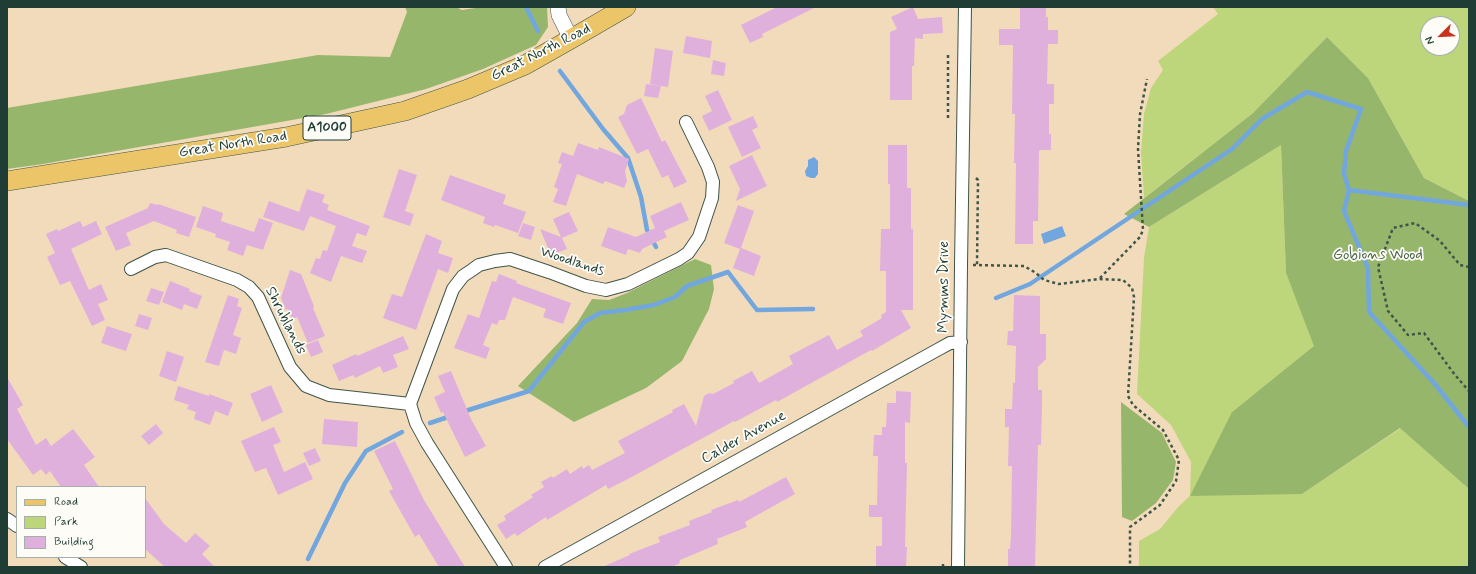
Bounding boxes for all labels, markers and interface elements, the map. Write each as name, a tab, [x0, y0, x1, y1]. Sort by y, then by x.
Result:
north arrow	[1420, 16, 1460, 56]
street label: Great North Road	[488, 20, 594, 86]
text: N	[1422, 34, 1438, 47]
road number: A1000	[303, 116, 351, 140]
street label: Great North Road	[178, 128, 288, 162]
street label: Mymms Drive	[936, 241, 954, 333]
street label: Woodlands	[538, 243, 606, 281]
park label: Gobions Wood	[1333, 247, 1423, 265]
street label: Shrublands	[260, 284, 310, 358]
street label: Calder Avenue	[699, 407, 789, 469]
legend	[16, 486, 146, 558]
text: Road	[54, 494, 78, 510]
text: Park	[54, 514, 78, 530]
text: Building	[54, 534, 94, 550]

